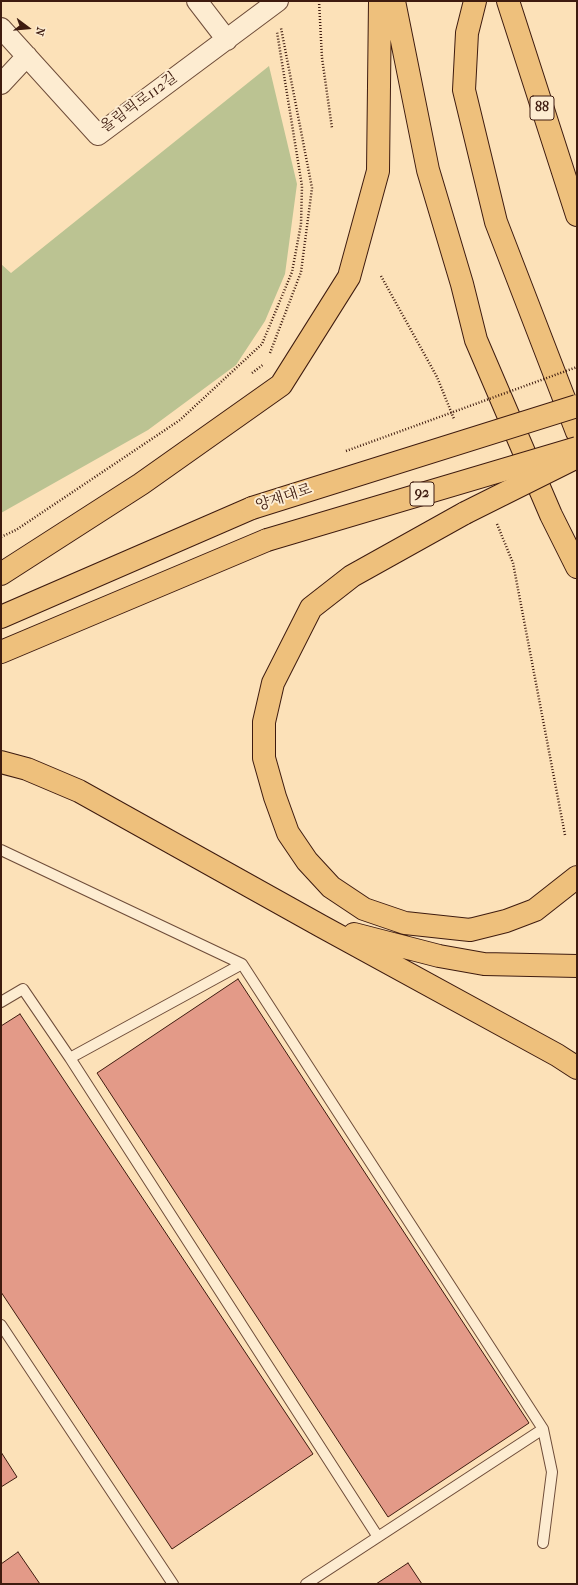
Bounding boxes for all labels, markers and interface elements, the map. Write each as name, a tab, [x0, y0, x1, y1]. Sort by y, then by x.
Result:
north arrow	[8, 8, 48, 48]
text: N	[33, 26, 47, 37]
street label: 올림픽로112길	[97, 69, 181, 137]
road number: 88	[530, 96, 554, 120]
street label: 양재대로	[254, 480, 314, 516]
road number: 92	[410, 482, 434, 506]

